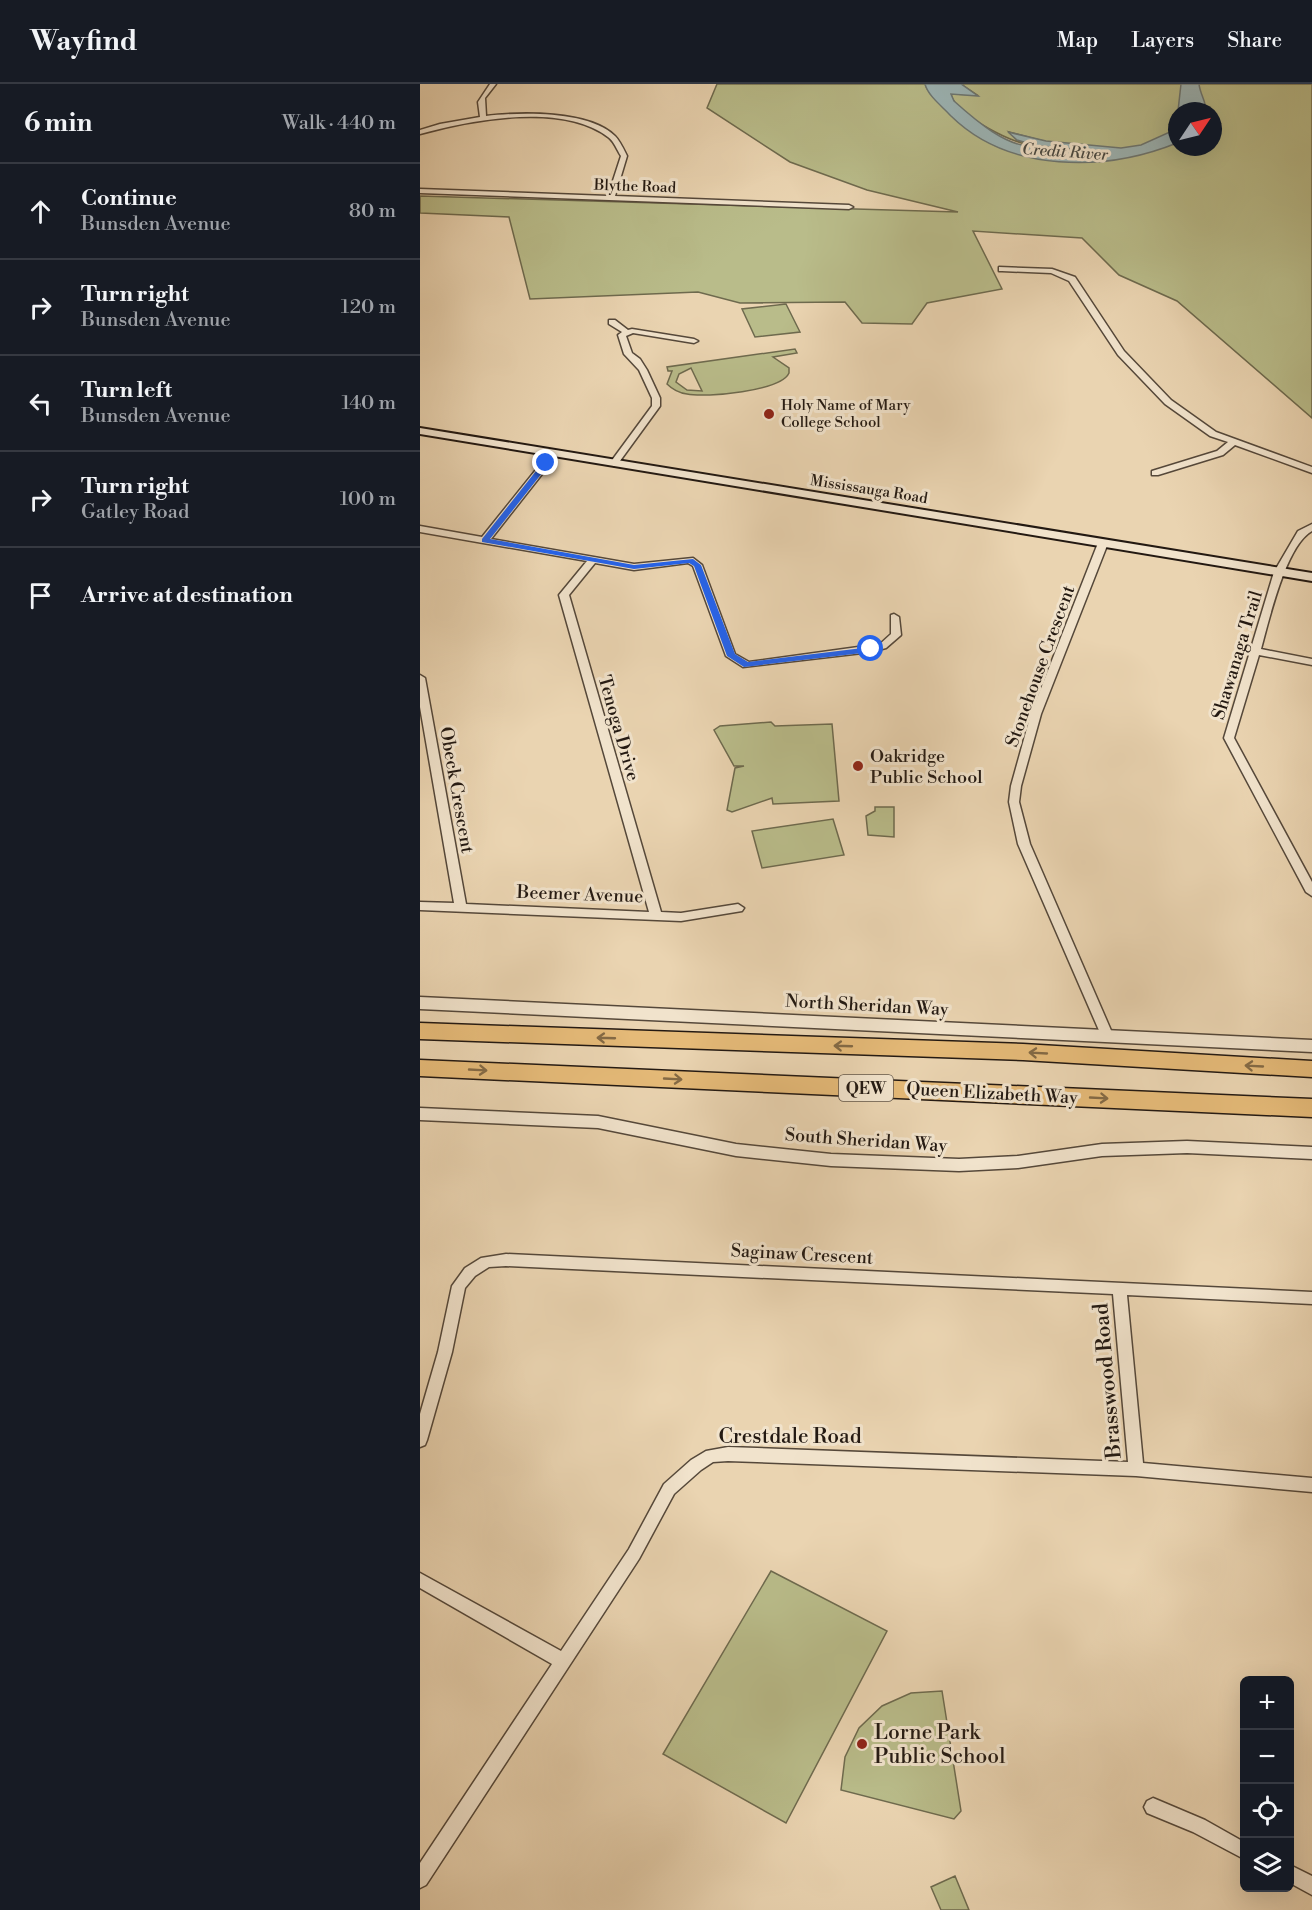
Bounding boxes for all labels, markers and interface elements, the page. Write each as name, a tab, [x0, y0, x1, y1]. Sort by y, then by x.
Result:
text: Wayfind	[30, 24, 138, 59]
text: Map	[1057, 28, 1098, 54]
text: Layers	[1131, 28, 1194, 54]
text: Share	[1227, 28, 1282, 54]
north arrow	[1168, 102, 1222, 156]
text: 6 min	[24, 107, 92, 139]
text: Walk · 440 m	[282, 111, 396, 136]
water label: Credit River	[1021, 139, 1110, 165]
street label: Blythe Road	[593, 176, 677, 197]
text: Continue	[81, 185, 177, 212]
icon: ahead	[24, 195, 57, 228]
text: 80 m	[349, 199, 396, 224]
text: Bunsden Avenue	[81, 212, 231, 237]
text: Turn right	[81, 281, 189, 308]
icon: right	[24, 291, 57, 324]
text: 120 m	[341, 295, 396, 320]
text: Bunsden Avenue	[81, 308, 231, 333]
text: Turn left	[81, 377, 172, 404]
icon: left	[24, 387, 57, 420]
text: 140 m	[341, 391, 396, 416]
place label: Holy Name of Mary College School	[781, 396, 911, 432]
text: Bunsden Avenue	[81, 404, 231, 429]
marker: Holy Name of Mary College School	[762, 407, 776, 421]
route end	[532, 449, 558, 475]
street label: Mississauga Road	[809, 471, 930, 508]
text: Turn right	[81, 473, 189, 500]
icon: right	[24, 483, 57, 516]
text: 100 m	[340, 487, 396, 512]
text: Gatley Road	[81, 500, 189, 525]
icon: arrive	[24, 579, 57, 612]
text: Arrive at destination	[81, 582, 293, 609]
street label: Stonehouse Crescent	[1001, 582, 1081, 750]
street label: Shawanaga Trail	[1207, 587, 1268, 722]
route start	[857, 635, 883, 661]
street label: Tenoga Drive	[592, 673, 645, 784]
street label: Obeck Crescent	[434, 725, 479, 856]
place label: Oakridge Public School	[870, 745, 983, 789]
marker: Oakridge Public School	[851, 759, 865, 773]
street label: Beemer Avenue	[515, 881, 644, 908]
street label: North Sheridan Way	[785, 990, 949, 1021]
one-way arrow	[597, 1032, 617, 1043]
one-way arrow	[834, 1040, 854, 1052]
one-way arrow	[1028, 1048, 1048, 1059]
one-way arrow	[1244, 1060, 1264, 1071]
one-way arrow	[468, 1065, 488, 1076]
one-way arrow	[663, 1074, 683, 1085]
road number: QEW	[839, 1075, 893, 1101]
street label: Queen Elizabeth Way	[906, 1078, 1079, 1109]
one-way arrow	[1088, 1093, 1108, 1104]
street label: South Sheridan Way	[784, 1123, 948, 1158]
street label: Saginaw Crescent	[730, 1239, 874, 1270]
street label: Brasswood Road	[1088, 1302, 1128, 1461]
street label: Crestdale Road	[718, 1424, 862, 1450]
map controls	[1240, 1676, 1294, 1892]
button: +	[1240, 1676, 1294, 1730]
place label: Lorne Park Public School	[874, 1720, 1005, 1770]
button: −	[1240, 1730, 1294, 1784]
marker: Lorne Park Public School	[855, 1737, 869, 1751]
button: locate	[1240, 1784, 1294, 1838]
button: layers	[1240, 1838, 1294, 1892]

